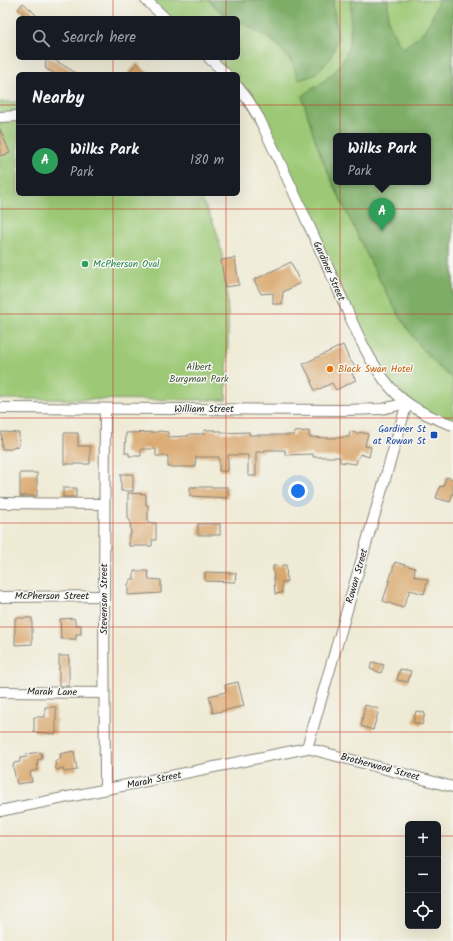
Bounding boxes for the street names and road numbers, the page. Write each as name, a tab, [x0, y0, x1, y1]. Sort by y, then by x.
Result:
street label: Gardiner Street	[309, 239, 349, 304]
street label: William Street	[174, 401, 234, 417]
street label: Rowan Street	[342, 547, 373, 605]
street label: Stevenson Street	[96, 563, 112, 635]
street label: McPherson Street	[15, 588, 89, 604]
street label: Marah Lane	[27, 684, 78, 700]
street label: Brotherwood Street	[339, 749, 422, 785]
street label: Marah Street	[125, 767, 183, 793]

